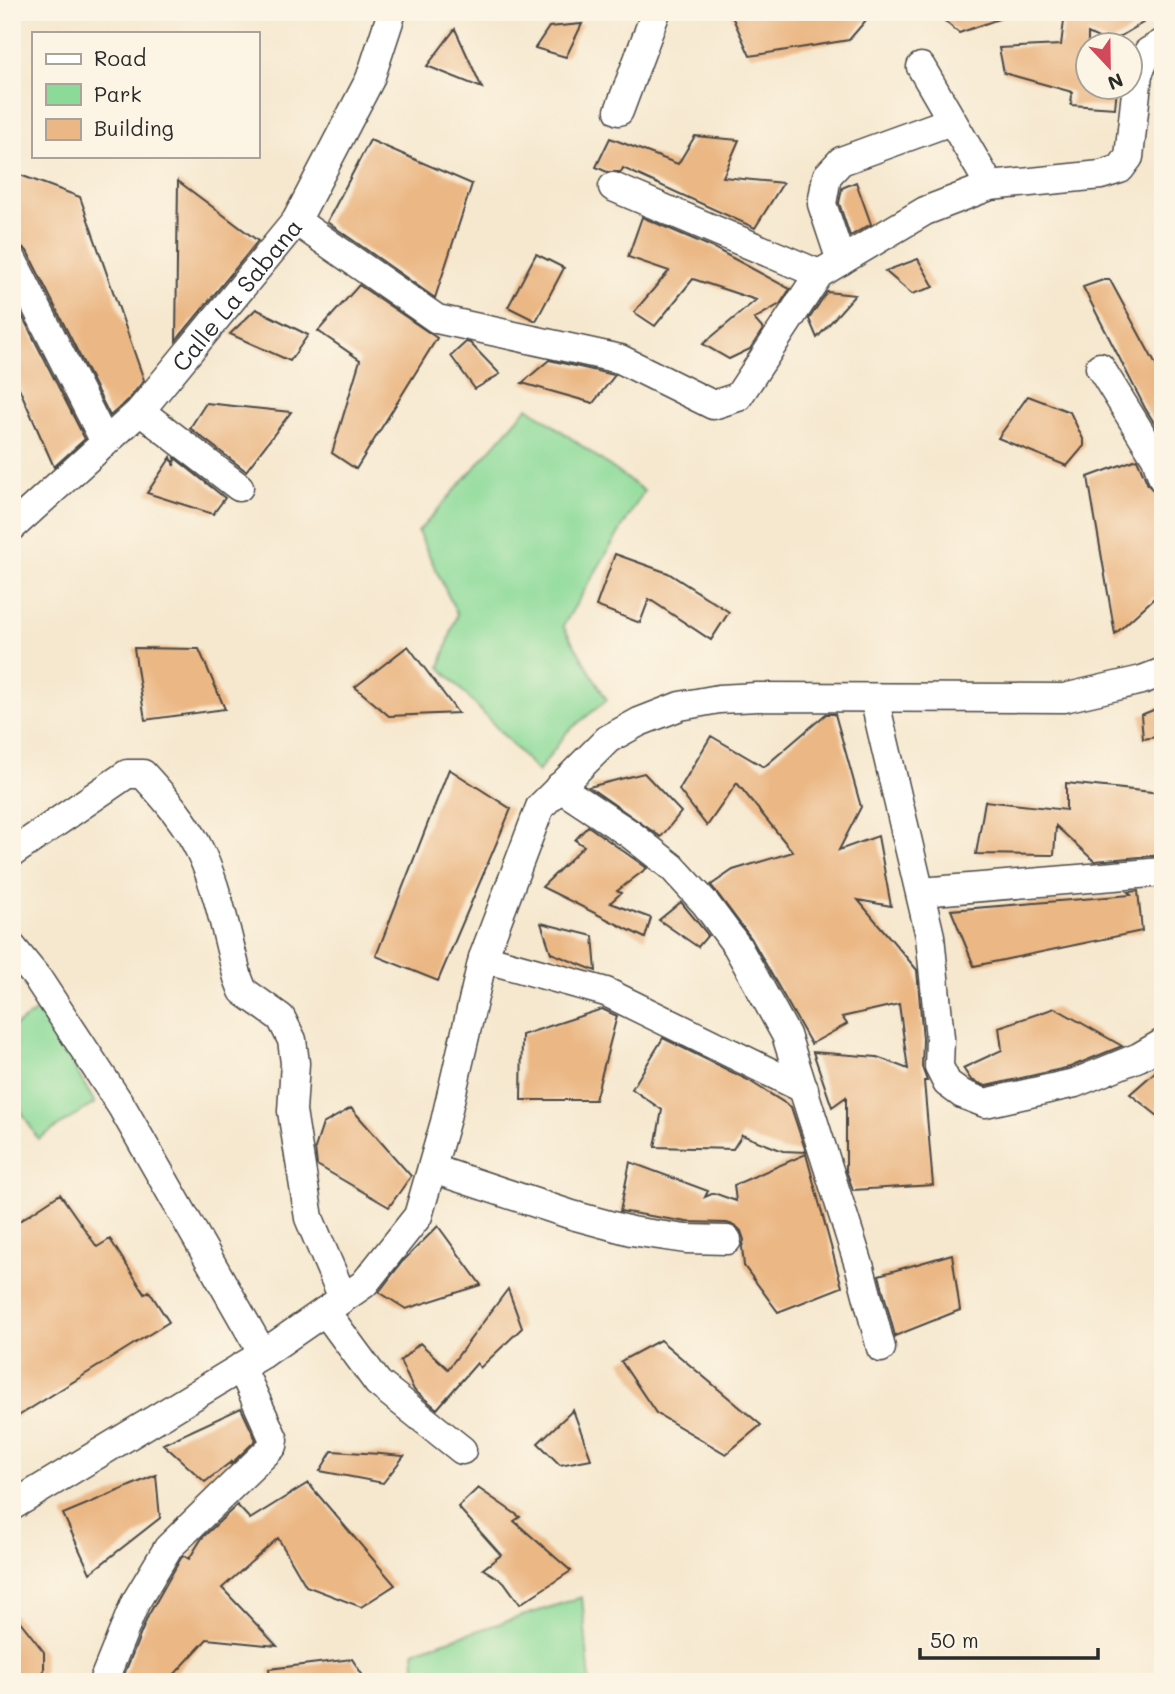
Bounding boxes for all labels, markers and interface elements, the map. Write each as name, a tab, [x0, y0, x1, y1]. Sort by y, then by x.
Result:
legend	[32, 32, 259, 158]
north arrow	[1074, 32, 1144, 102]
text: Road	[94, 44, 146, 71]
text: N	[1104, 68, 1127, 97]
text: Park	[94, 80, 142, 107]
text: Building	[94, 114, 174, 141]
street label: Calle La Sabana	[164, 211, 308, 377]
scale bar	[920, 1617, 1098, 1661]
text: 50 m	[930, 1626, 979, 1653]

